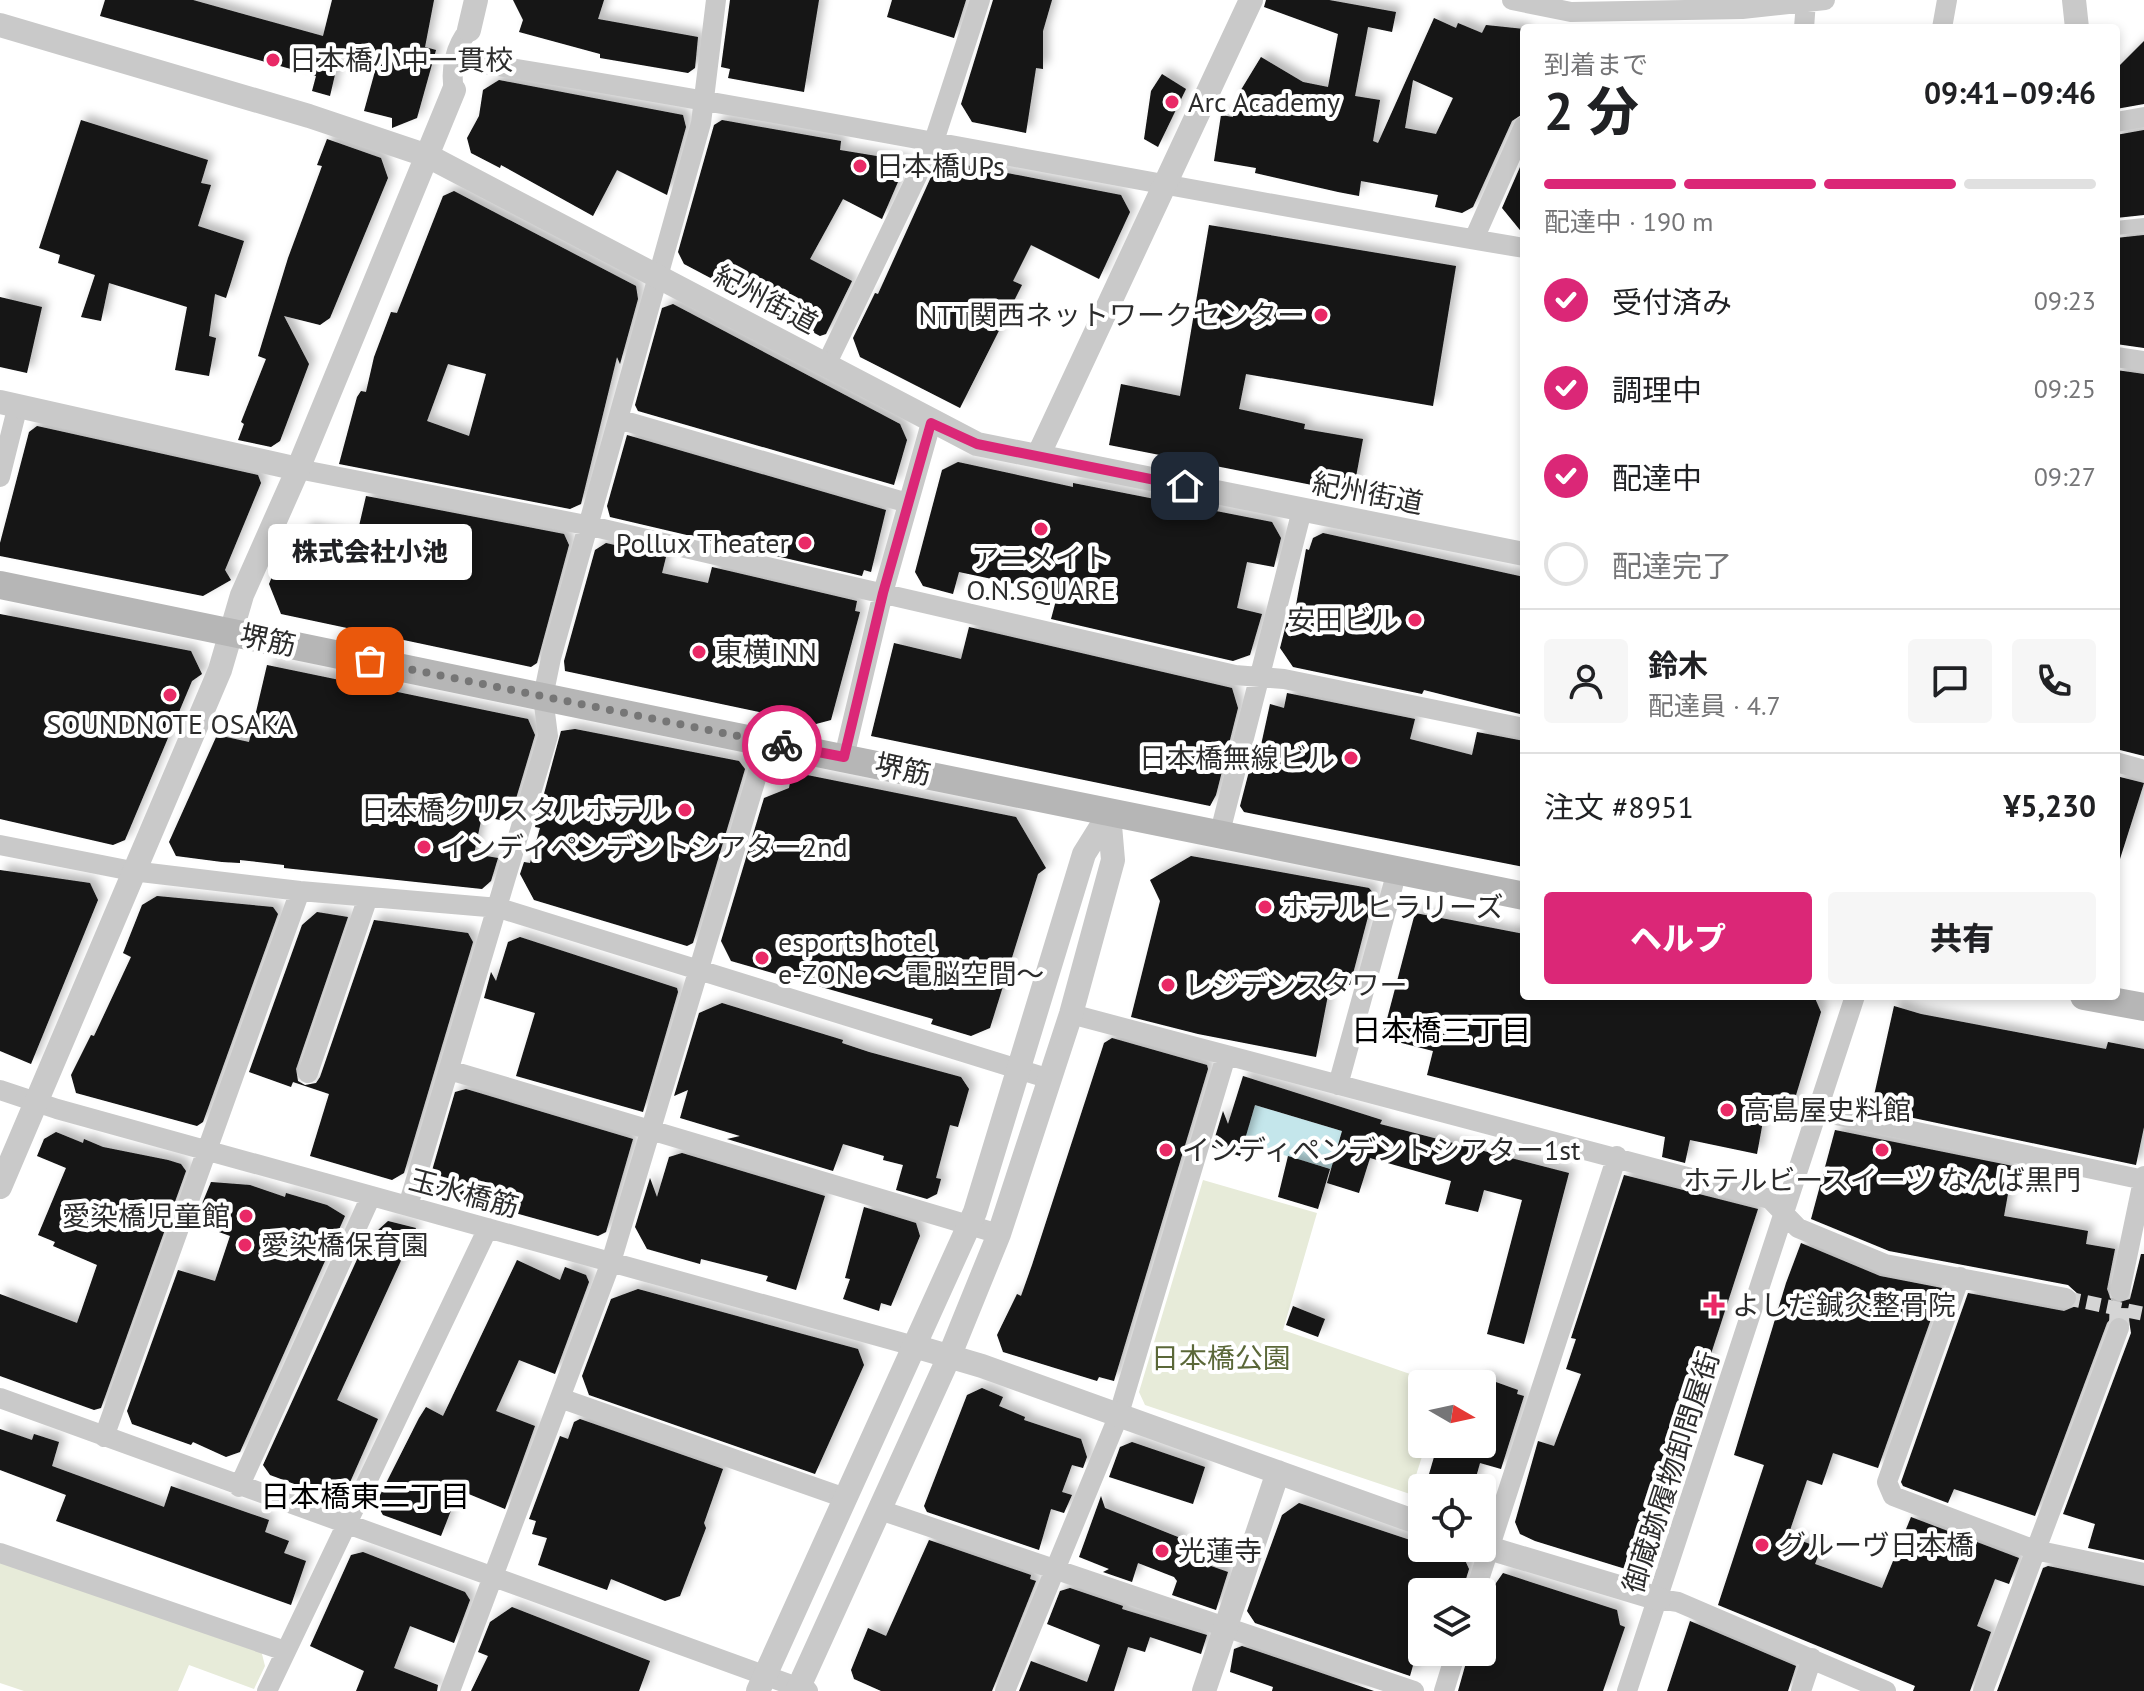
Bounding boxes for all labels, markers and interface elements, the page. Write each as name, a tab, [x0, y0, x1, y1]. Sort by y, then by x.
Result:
place label: 日本橋小中一貫校	[289, 41, 513, 78]
text: 到着まで	[1544, 48, 1648, 81]
marker: 日本橋小中一貫校	[264, 51, 282, 69]
text: 09:41–09:46	[1924, 73, 2096, 112]
text: 2 分	[1544, 77, 1639, 144]
place label: Arc Academy	[1188, 83, 1340, 120]
marker: Arc Academy	[1163, 93, 1181, 111]
place label: 日本橋UPs	[876, 147, 1005, 184]
marker: 日本橋UPs	[851, 157, 869, 175]
text: 配達中 · 190 m	[1544, 205, 1713, 238]
street label: 紀州街道	[708, 256, 824, 341]
icon: check	[1544, 278, 1588, 322]
text: 受付済み	[1612, 282, 1732, 321]
text: 09:23	[2034, 284, 2096, 317]
place label: NTT関西ネットワークセンター	[919, 296, 1305, 333]
marker: NTT関西ネットワークセンター	[1312, 306, 1330, 324]
icon: check	[1544, 366, 1588, 410]
text: 調理中	[1612, 370, 1702, 409]
text: 09:25	[2034, 372, 2096, 405]
pin	[1151, 452, 1219, 520]
icon: check	[1544, 454, 1588, 498]
text: 配達中	[1612, 458, 1702, 497]
text: 09:27	[2034, 460, 2096, 493]
icon: home	[1163, 464, 1207, 508]
street label: 紀州街道	[1310, 464, 1427, 521]
marker: アニメイト O.N.SQUARE	[1032, 520, 1050, 538]
place label: Pollux Theater	[616, 524, 789, 561]
callout: 株式会社小池	[268, 525, 472, 581]
marker: Pollux Theater	[796, 534, 814, 552]
text: 株式会社小池	[292, 535, 448, 568]
place label: アニメイト O.N.SQUARE	[966, 539, 1116, 608]
text: 配達完了	[1612, 546, 1732, 585]
place label: 安田ビル	[1287, 601, 1399, 638]
marker: 安田ビル	[1406, 611, 1424, 629]
street label: 堺筋	[237, 616, 299, 663]
pin	[336, 627, 404, 695]
place label: 東横INN	[715, 633, 817, 670]
icon: bag	[348, 639, 392, 683]
button: person	[1544, 639, 1628, 723]
button: chat	[1908, 639, 1992, 723]
button: phone	[2012, 639, 2096, 723]
marker: 東横INN	[690, 643, 708, 661]
text: 鈴木	[1648, 645, 1708, 684]
marker: SOUNDNOTE OSAKA	[161, 686, 179, 704]
text: 配達員 · 4.7	[1648, 689, 1781, 722]
place label: SOUNDNOTE OSAKA	[46, 705, 294, 742]
courier	[742, 705, 822, 785]
icon: bike	[760, 723, 804, 767]
place label: 日本橋無線ビル	[1139, 739, 1335, 776]
street label: 堺筋	[872, 745, 934, 792]
marker: 日本橋無線ビル	[1342, 749, 1360, 767]
text: ¥5,230	[2003, 786, 2096, 825]
text: 注文 #8951	[1544, 787, 1694, 826]
place label: 日本橋クリスタルホテル	[361, 791, 669, 828]
marker: 日本橋クリスタルホテル	[676, 801, 694, 819]
place label: インディペンデントシアター2nd	[440, 828, 848, 865]
marker: インディペンデントシアター2nd	[415, 838, 433, 856]
place label: ホテルヒラリーズ	[1281, 888, 1504, 925]
button: ヘルプ	[1544, 892, 1812, 984]
button: 共有	[1828, 892, 2096, 984]
marker: ホテルヒラリーズ	[1256, 898, 1274, 916]
place label: esports hotel e-ZONe ～電脳空間～	[778, 923, 1044, 992]
marker: esports hotel e-ZONe ～電脳空間～	[753, 949, 771, 967]
place label: レジデンスタワー	[1184, 966, 1407, 1003]
marker: レジデンスタワー	[1159, 976, 1177, 994]
district label: 日本橋三丁目	[1351, 1010, 1531, 1049]
place label: 高島屋史料館	[1743, 1091, 1911, 1128]
marker: 高島屋史料館	[1718, 1101, 1736, 1119]
place label: インディペンデントシアター1st	[1182, 1131, 1581, 1168]
marker: インディペンデントシアター1st	[1157, 1141, 1175, 1159]
marker: ホテルビースイーツ なんば黒門	[1873, 1141, 1891, 1159]
street label: 玉水橋筋	[405, 1160, 523, 1225]
place label: ホテルビースイーツ なんば黒門	[1683, 1161, 2081, 1198]
place label: 愛染橋児童館	[62, 1197, 230, 1234]
marker: 愛染橋児童館	[237, 1207, 255, 1225]
place label: 愛染橋保育園	[261, 1226, 429, 1263]
marker: 愛染橋保育園	[236, 1236, 254, 1254]
place label: よしだ鍼灸整骨院	[1732, 1286, 1956, 1323]
marker: よしだ鍼灸整骨院	[1703, 1294, 1725, 1316]
park label: 日本橋公園	[1151, 1339, 1291, 1376]
street label: 御蔵跡履物卸問屋街	[1614, 1346, 1727, 1597]
north arrow	[1408, 1370, 1496, 1458]
map controls	[1408, 1370, 1496, 1666]
button: locate	[1408, 1474, 1496, 1562]
district label: 日本橋東二丁目	[260, 1476, 470, 1515]
place label: グルーヴ日本橋	[1778, 1526, 1974, 1563]
place label: 光蓮寺	[1178, 1532, 1262, 1569]
marker: グルーヴ日本橋	[1753, 1536, 1771, 1554]
marker: 光蓮寺	[1153, 1542, 1171, 1560]
button: layers	[1408, 1578, 1496, 1666]

